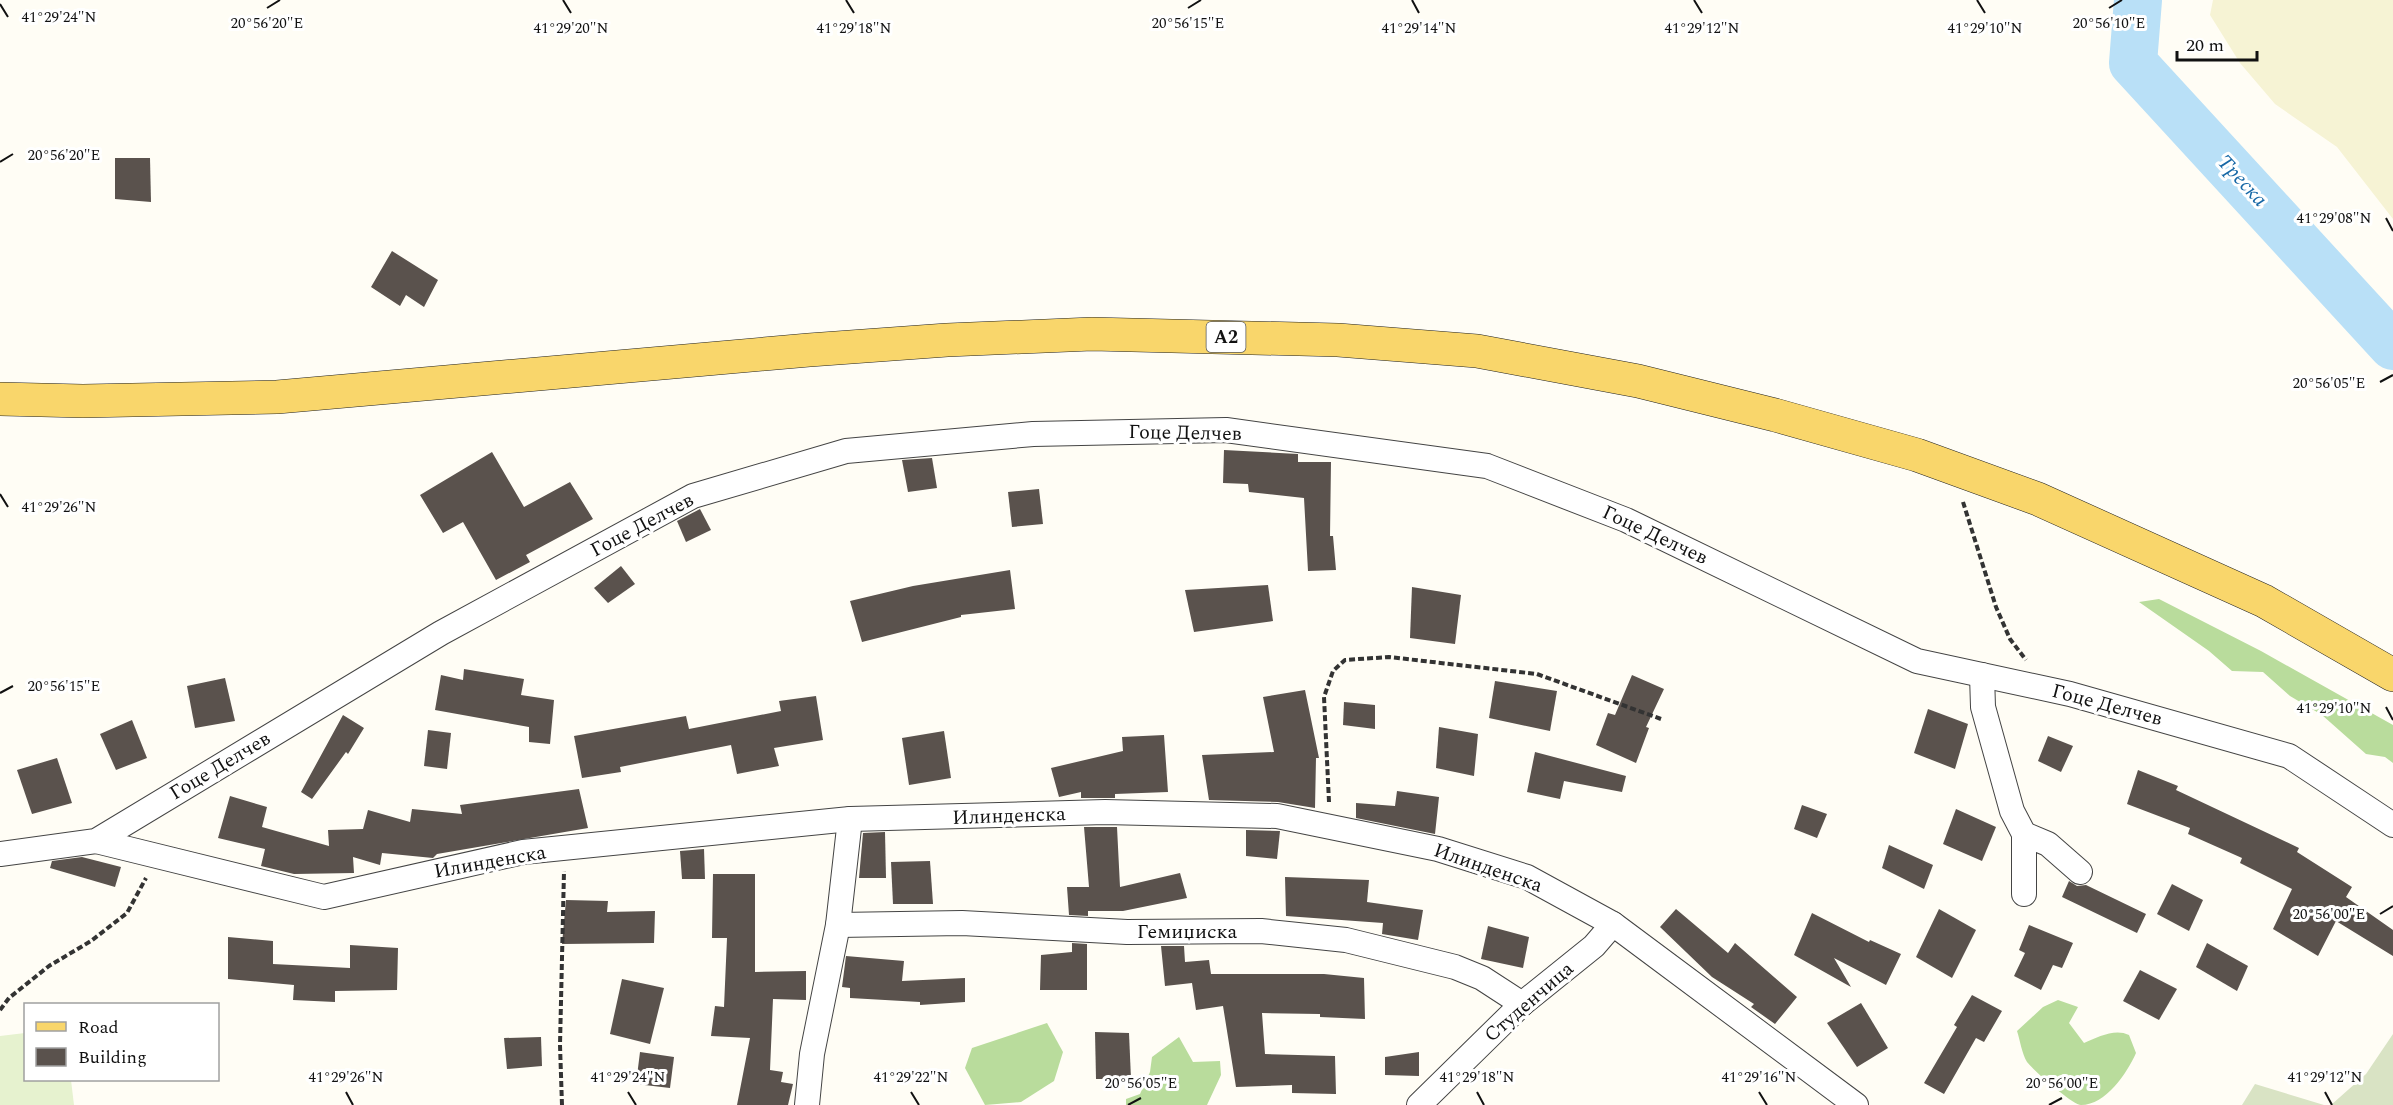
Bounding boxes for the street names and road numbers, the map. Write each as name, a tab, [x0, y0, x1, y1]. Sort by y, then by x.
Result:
road number: A2	[1206, 322, 1246, 352]
street label: Гоце Делчев	[1128, 417, 1242, 449]
street label: Гоце Делчев	[585, 485, 699, 565]
street label: Гоце Делчев	[1597, 497, 1713, 573]
street label: Гоце Делчев	[2048, 676, 2166, 734]
street label: Гоце Делчев	[164, 724, 276, 808]
street label: Илинденска	[952, 799, 1066, 833]
street label: Илинденска	[1429, 835, 1547, 901]
street label: Илинденска	[432, 837, 549, 887]
street label: Гемиџиска	[1137, 917, 1237, 947]
street label: Студенчица	[1477, 954, 1581, 1050]

